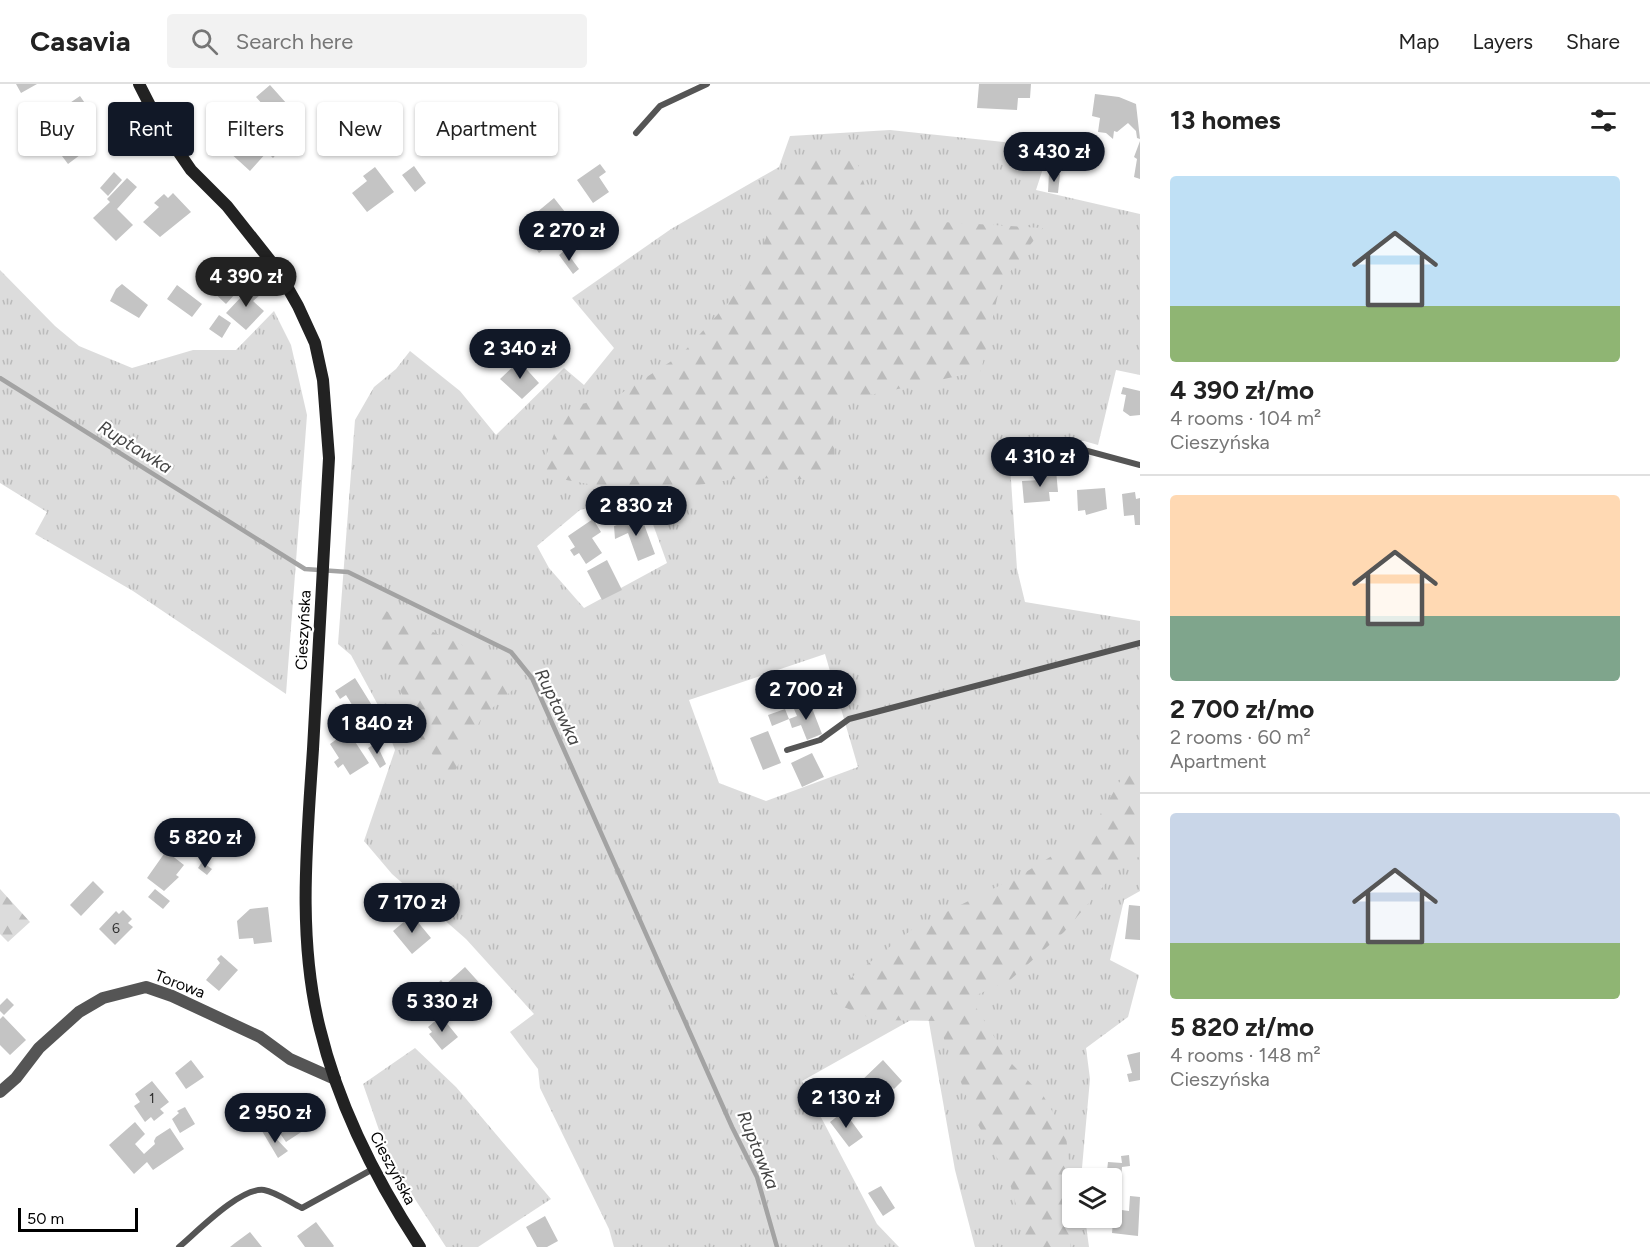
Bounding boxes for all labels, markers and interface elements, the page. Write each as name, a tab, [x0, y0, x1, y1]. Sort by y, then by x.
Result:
search box	[167, 14, 587, 68]
text: Casavia	[30, 24, 131, 58]
icon: search	[188, 25, 221, 58]
text: Search here	[236, 28, 353, 55]
text: Map	[1399, 29, 1439, 54]
text: Layers	[1472, 29, 1533, 54]
text: Share	[1566, 29, 1620, 54]
chip: Buy	[18, 102, 96, 156]
chip: Rent	[108, 102, 194, 156]
chip: Filters	[206, 102, 305, 156]
chip: New	[317, 102, 403, 156]
chip: Apartment	[415, 102, 558, 156]
text: 13 homes	[1170, 104, 1281, 136]
icon: filters	[1587, 104, 1620, 137]
pin: 3 430 zł	[992, 132, 1116, 183]
text: 3 430 zł	[1018, 139, 1090, 163]
pin: 2 270 zł	[507, 211, 631, 262]
icon: home	[1341, 215, 1449, 323]
text: 2 270 zł	[533, 218, 605, 242]
pin: 4 390 zł	[184, 257, 308, 308]
text: 4 390 zł	[209, 264, 283, 288]
pin: 2 340 zł	[458, 329, 582, 380]
text: 2 340 zł	[483, 336, 557, 360]
text: 4 390 zł/mo	[1170, 374, 1314, 406]
text: 4 rooms · 104 m²	[1170, 406, 1321, 430]
water label: Ruptawka	[94, 416, 176, 478]
text: Cieszyńska	[1170, 430, 1270, 454]
pin: 4 310 zł	[978, 437, 1102, 488]
text: 4 310 zł	[1005, 444, 1075, 468]
pin: 2 830 zł	[574, 486, 698, 537]
text: 2 830 zł	[600, 493, 672, 517]
icon: home	[1341, 534, 1449, 642]
street label: Cieszyńska	[291, 590, 315, 670]
water label: Ruptawka	[530, 665, 586, 749]
pin: 2 700 zł	[744, 670, 868, 721]
text: 2 700 zł	[769, 677, 843, 701]
text: 2 700 zł/mo	[1170, 693, 1314, 725]
pin: 1 840 zł	[315, 704, 439, 755]
text: 1 840 zł	[341, 711, 413, 735]
text: 2 rooms · 60 m²	[1170, 725, 1311, 749]
text: Apartment	[1170, 749, 1267, 773]
pin: 5 820 zł	[143, 818, 267, 869]
text: 5 820 zł	[168, 825, 242, 849]
icon: home	[1341, 852, 1449, 960]
pin: 7 170 zł	[350, 883, 474, 934]
text: 7 170 zł	[378, 890, 446, 914]
house number: 6	[112, 920, 120, 937]
street label: Torowa	[152, 966, 208, 1002]
pin: 5 330 zł	[380, 982, 504, 1033]
text: 5 330 zł	[406, 989, 478, 1013]
text: 5 820 zł/mo	[1170, 1011, 1314, 1043]
text: 4 rooms · 148 m²	[1170, 1043, 1321, 1067]
text: Cieszyńska	[1170, 1067, 1270, 1091]
pin: 2 130 zł	[784, 1078, 908, 1129]
text: 2 130 zł	[812, 1085, 880, 1109]
house number: 1	[149, 1090, 155, 1107]
pin: 2 950 zł	[213, 1093, 337, 1144]
text: 2 950 zł	[239, 1100, 311, 1124]
water label: Ruptawka	[732, 1108, 784, 1193]
street label: Cieszyńska	[366, 1128, 420, 1208]
map controls	[1062, 1168, 1122, 1228]
button: layers	[1062, 1168, 1122, 1228]
scale bar	[18, 1205, 138, 1232]
text: 50 m	[27, 1209, 64, 1228]

